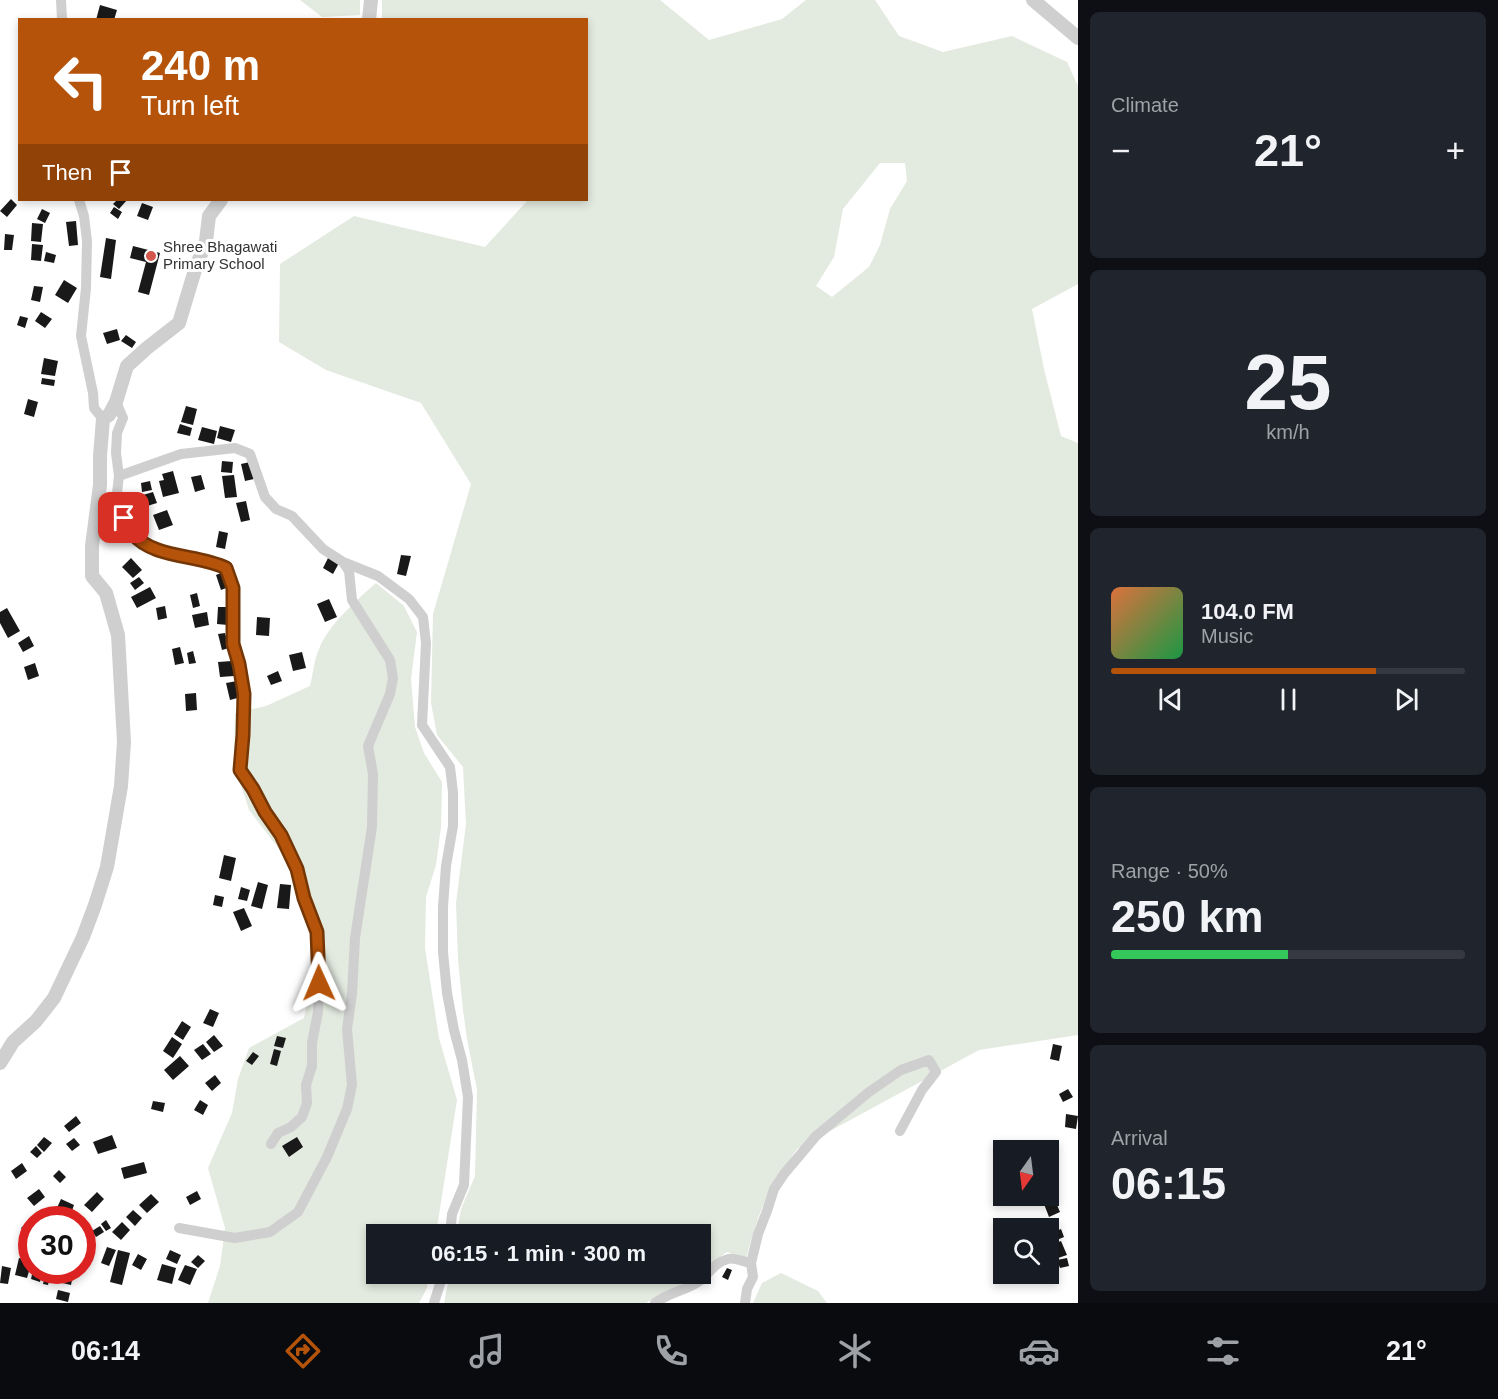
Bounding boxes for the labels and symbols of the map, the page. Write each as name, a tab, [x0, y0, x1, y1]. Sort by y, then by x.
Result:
place label: Shree Bhagawati Primary School	[163, 238, 277, 272]
marker: Shree Bhagawati Primary School	[144, 249, 158, 263]
pin	[98, 492, 149, 543]
position arrow	[287, 951, 351, 1015]
north arrow	[993, 1140, 1059, 1206]
speed limit sign: 30	[18, 1206, 96, 1284]

